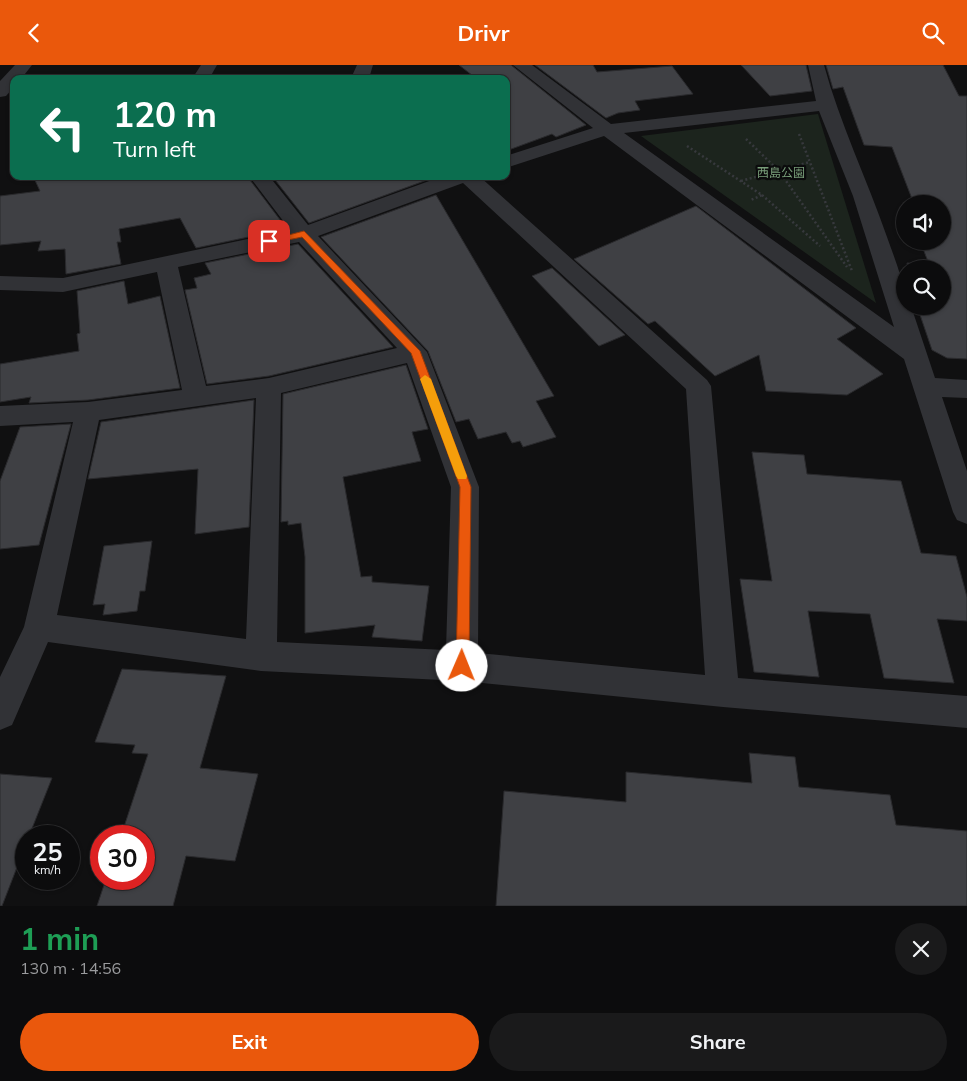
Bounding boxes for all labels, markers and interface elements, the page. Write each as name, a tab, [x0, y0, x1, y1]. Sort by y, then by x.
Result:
icon: back	[20, 19, 48, 47]
text: Drivr	[458, 19, 509, 47]
icon: search	[919, 19, 947, 47]
text: 120 m	[113, 92, 217, 136]
icon: left	[30, 95, 95, 160]
text: Turn left	[113, 135, 196, 163]
park label: 西島公園	[757, 165, 805, 180]
map controls	[896, 195, 951, 315]
button: sound	[896, 195, 951, 250]
pin	[248, 220, 290, 262]
icon: arrive	[255, 227, 283, 255]
button: search	[896, 260, 951, 315]
position arrow	[435, 639, 487, 691]
speed limit sign: 30	[90, 825, 155, 890]
text: 25	[32, 836, 63, 867]
text: km/h	[34, 862, 61, 877]
text: 1 min	[20, 920, 99, 958]
button: close	[895, 923, 947, 975]
text: 130 m · 14:56	[20, 958, 121, 978]
button: Exit	[20, 1013, 479, 1071]
button: Share	[489, 1013, 947, 1071]

